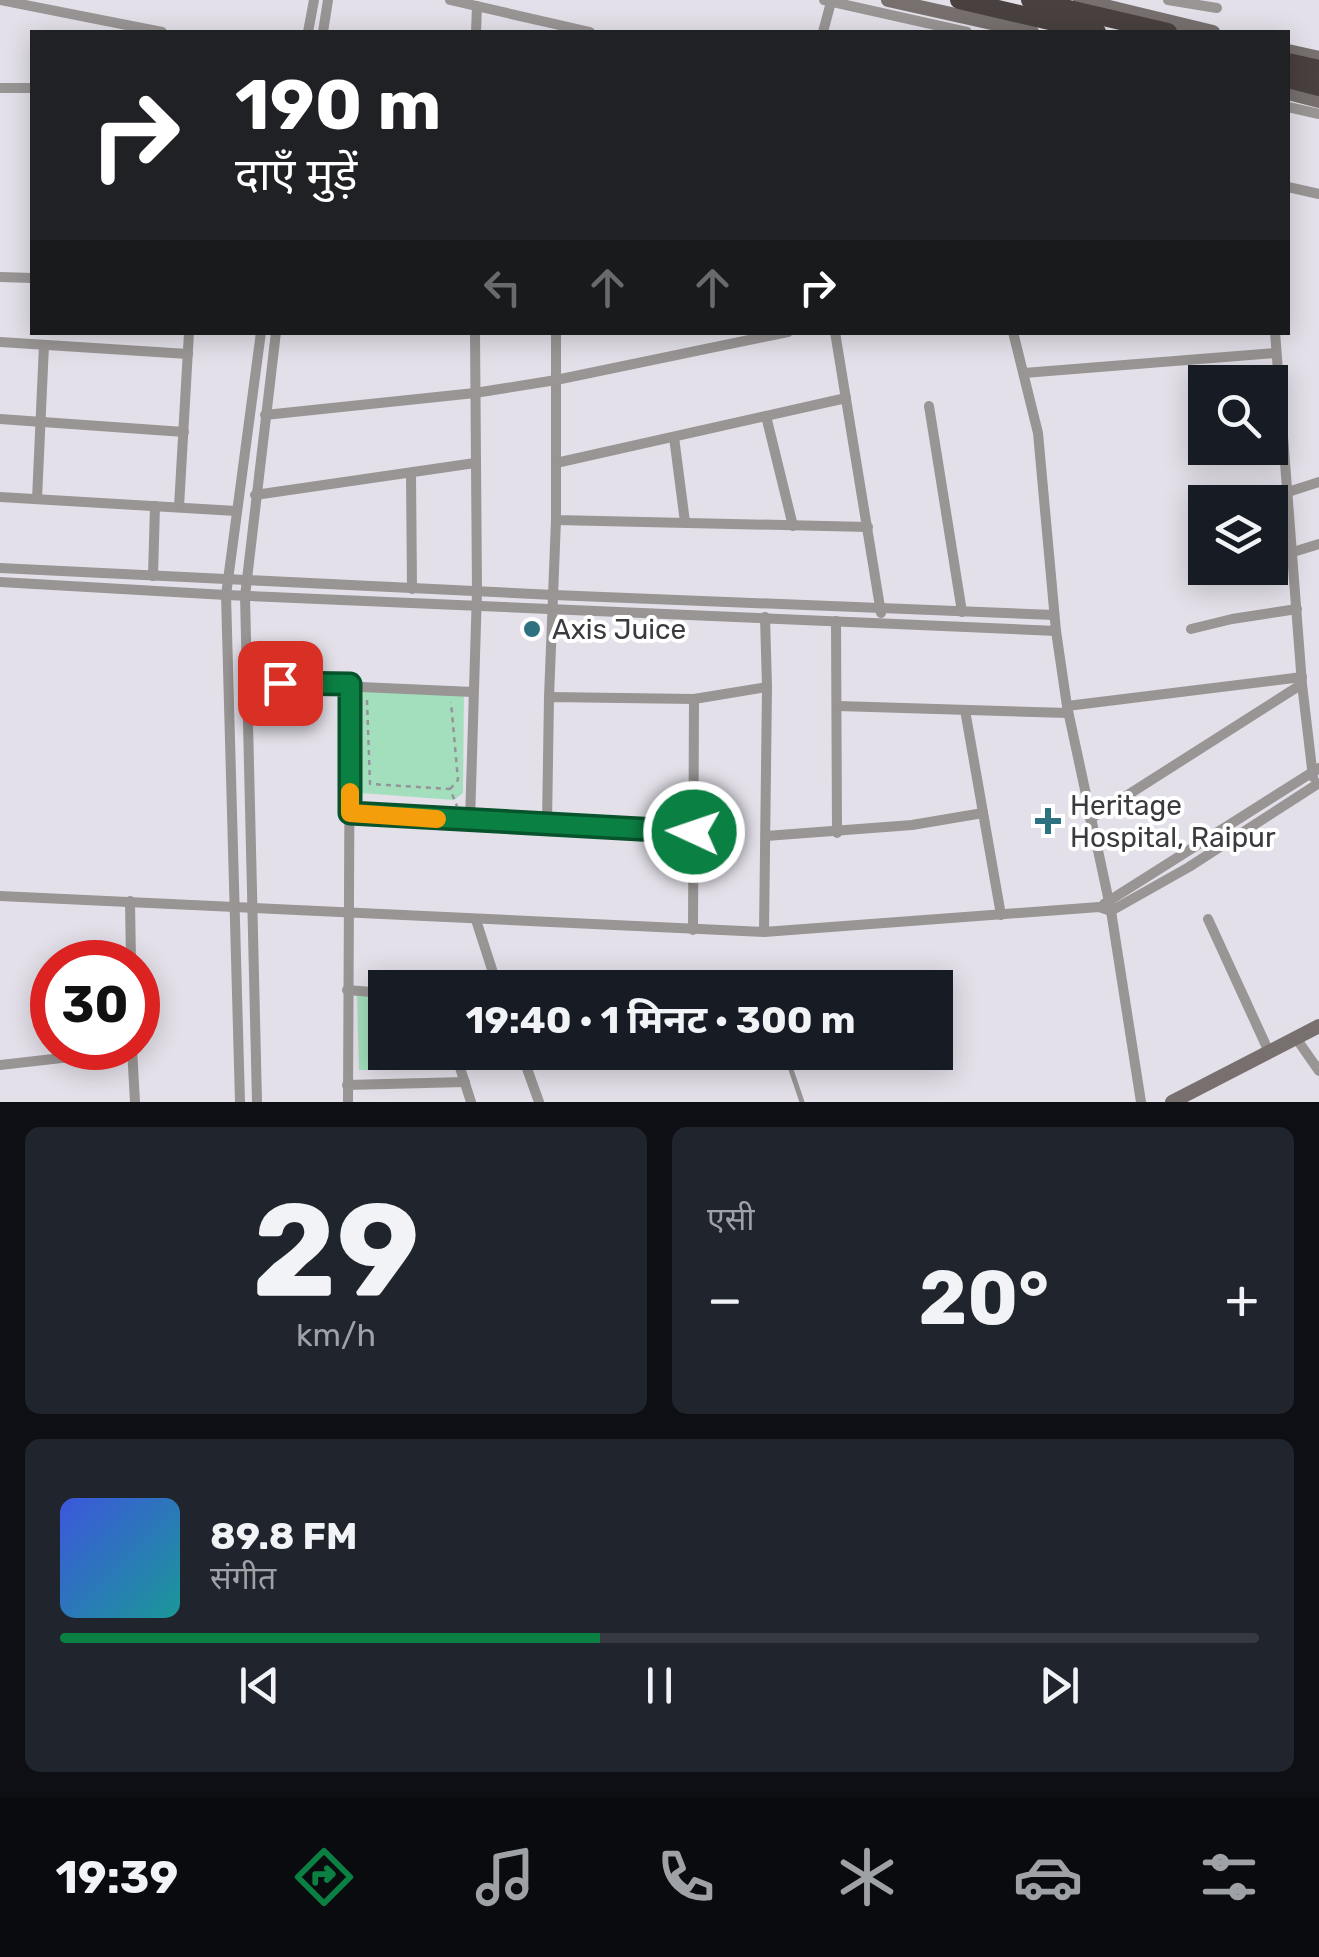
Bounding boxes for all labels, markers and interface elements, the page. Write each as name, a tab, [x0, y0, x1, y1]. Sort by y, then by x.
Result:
text: 190 m	[235, 64, 441, 147]
icon: right	[70, 70, 200, 200]
text: दाएँ मुड़ें	[235, 148, 357, 201]
icon: left	[475, 260, 530, 315]
icon: ahead	[580, 260, 635, 315]
icon: ahead	[685, 260, 740, 315]
icon: right	[790, 260, 845, 315]
map controls	[1188, 365, 1288, 585]
button: search	[1188, 365, 1288, 465]
button: layers	[1188, 485, 1288, 585]
place label: Axis Juice	[552, 613, 686, 646]
marker: Axis Juice	[521, 618, 543, 640]
pin	[238, 641, 323, 726]
icon: arrive	[253, 656, 308, 711]
position arrow	[642, 780, 746, 884]
place label: Heritage Hospital, Raipur	[1070, 789, 1276, 854]
marker: Heritage Hospital, Raipur	[1035, 808, 1061, 834]
speed limit sign: 30	[30, 940, 160, 1070]
text: 19:40 · 1 मिनट · 300 m	[466, 997, 855, 1043]
text: 29	[252, 1173, 420, 1328]
text: एसी	[707, 1200, 755, 1238]
text: 20°	[918, 1254, 1049, 1343]
text: −	[707, 1267, 743, 1332]
text: +	[1225, 1267, 1259, 1332]
text: km/h	[296, 1316, 376, 1354]
text: 89.8 FM	[210, 1513, 358, 1559]
text: संगीत	[210, 1559, 276, 1597]
icon: previous	[232, 1658, 287, 1713]
icon: pause	[632, 1658, 687, 1713]
icon: next	[1032, 1658, 1087, 1713]
icon: directions	[289, 1842, 359, 1912]
icon: music	[470, 1842, 540, 1912]
icon: phone	[651, 1842, 721, 1912]
icon: climate	[832, 1842, 902, 1912]
icon: car	[1013, 1842, 1083, 1912]
icon: filters	[1194, 1842, 1264, 1912]
text: 19:39	[55, 1851, 178, 1904]

